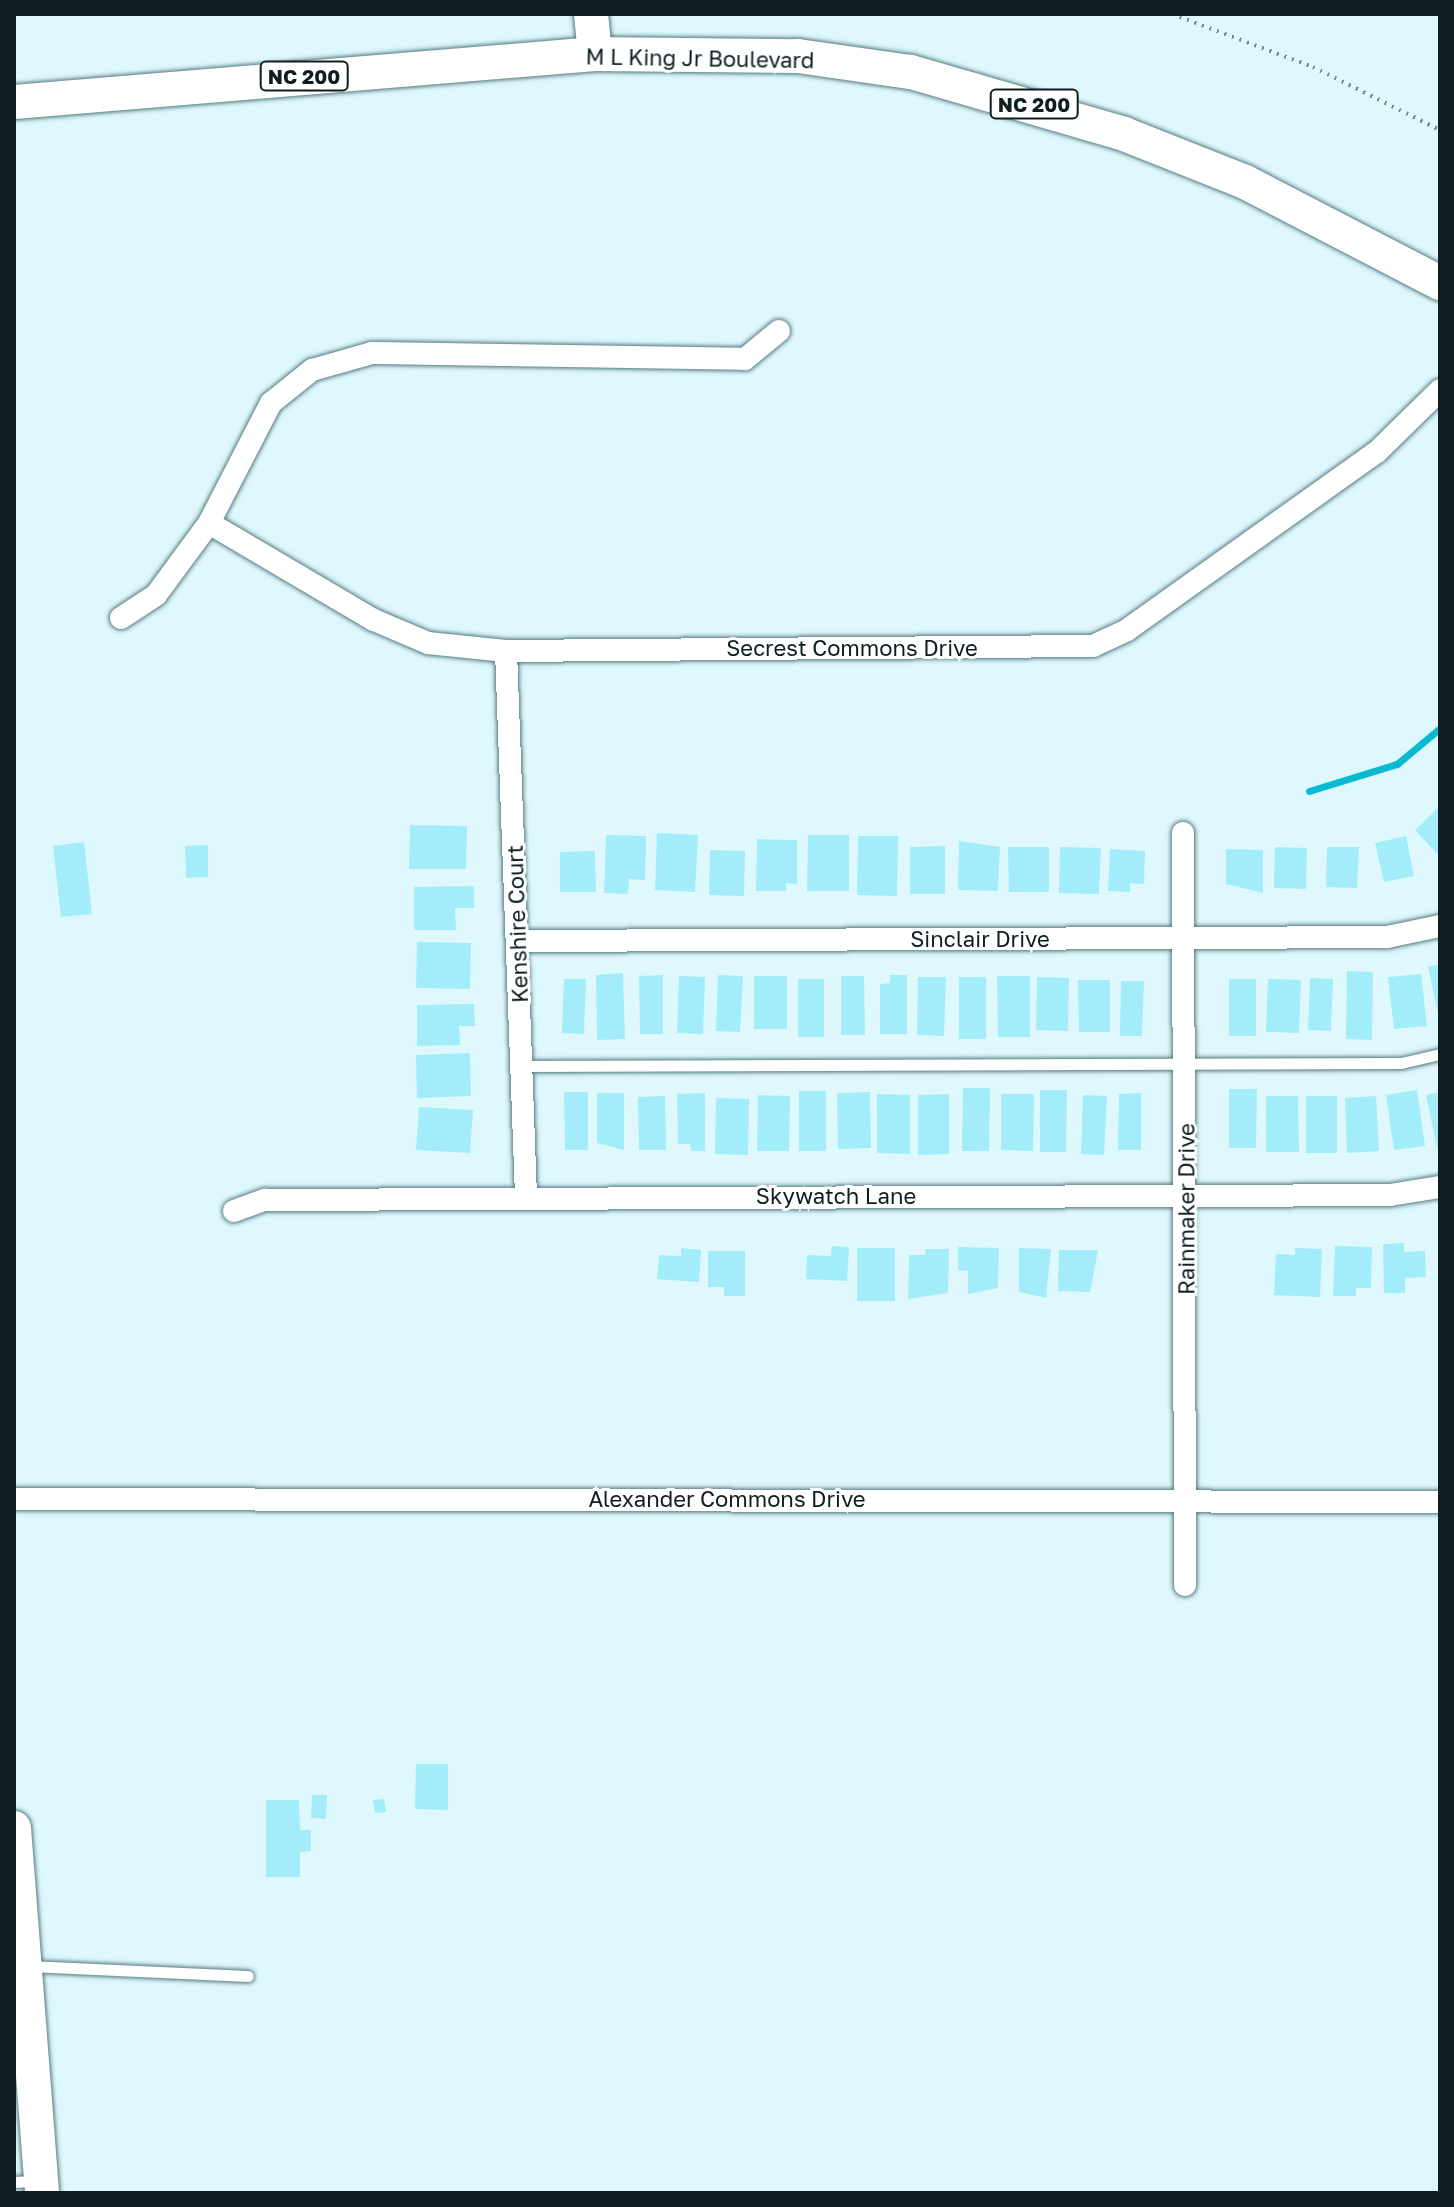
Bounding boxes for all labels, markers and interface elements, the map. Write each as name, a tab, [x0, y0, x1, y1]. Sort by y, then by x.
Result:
street label: M L King Jr Boulevard	[585, 43, 815, 73]
road number: NC 200	[258, 60, 350, 92]
road number: NC 200	[988, 88, 1080, 120]
street label: Secrest Commons Drive	[726, 635, 978, 661]
street label: Kenshire Court	[501, 845, 533, 1003]
street label: Sinclair Drive	[910, 926, 1050, 952]
street label: Rainmaker Drive	[1173, 1123, 1199, 1295]
street label: Skywatch Lane	[756, 1183, 916, 1209]
street label: Alexander Commons Drive	[588, 1486, 866, 1512]

